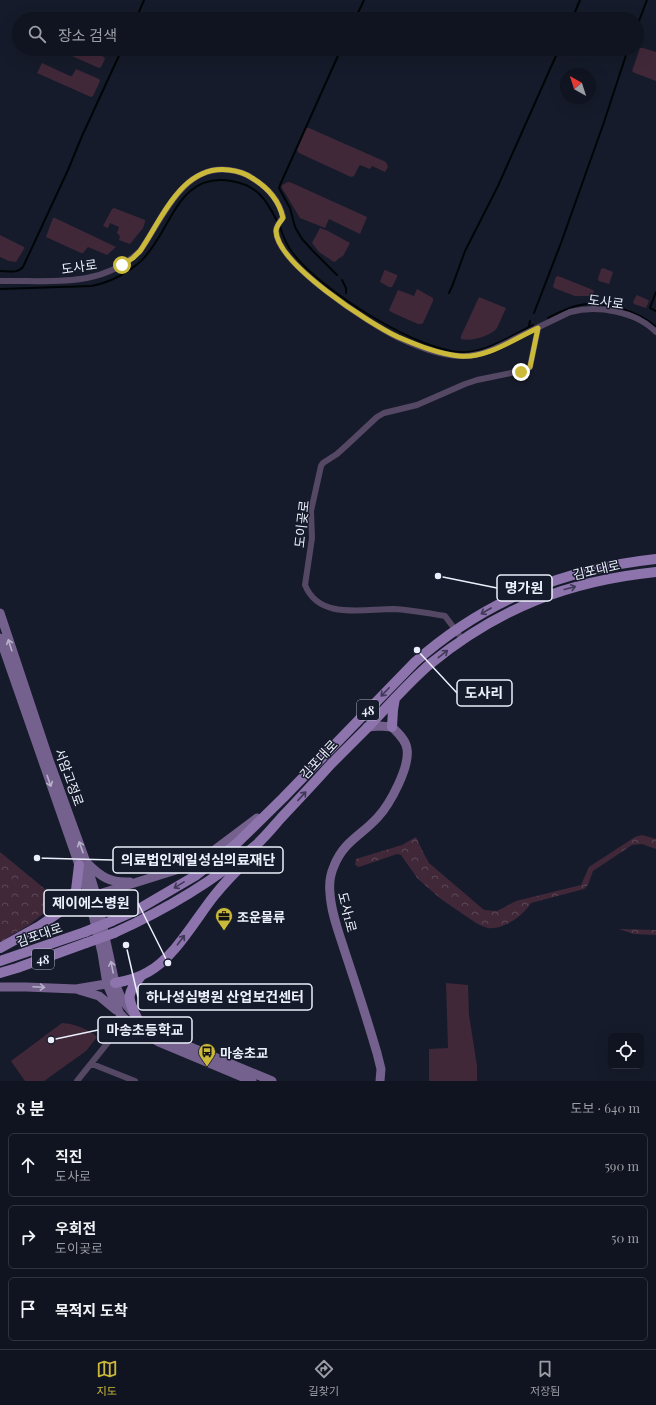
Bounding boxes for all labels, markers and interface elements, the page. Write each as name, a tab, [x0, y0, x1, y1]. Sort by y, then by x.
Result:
search box	[12, 12, 644, 56]
icon: search	[26, 23, 48, 45]
text: 장소 검색	[58, 25, 117, 45]
north arrow	[560, 68, 596, 104]
street label: 도사로	[60, 255, 98, 277]
route start	[113, 256, 131, 274]
street label: 도사로	[587, 290, 625, 312]
route end	[512, 363, 530, 381]
street label: 도이곶로	[290, 499, 312, 549]
street label: 김포대로	[571, 555, 621, 583]
callout: 명가원	[497, 575, 552, 601]
text: 명가원	[505, 578, 543, 597]
one-way arrow	[563, 584, 576, 591]
one-way arrow	[480, 607, 492, 615]
one-way arrow	[6, 639, 14, 651]
one-way arrow	[438, 650, 448, 659]
callout: 도사리	[457, 680, 512, 706]
text: 도사리	[465, 683, 503, 702]
one-way arrow	[380, 687, 390, 697]
road number: 48	[357, 700, 379, 720]
street label: 김포대로	[295, 736, 341, 782]
street label: 서암고정로	[52, 746, 88, 808]
one-way arrow	[45, 774, 53, 786]
one-way arrow	[297, 791, 306, 801]
one-way arrow	[76, 841, 84, 853]
callout: 의료법인제일성심의료재단	[113, 847, 283, 873]
text: 의료법인제일성심의료재단	[121, 850, 275, 869]
one-way arrow	[173, 882, 185, 890]
callout: 제이에스병원	[44, 890, 138, 916]
street label: 도사1로	[335, 890, 361, 934]
text: 제이에스병원	[52, 893, 130, 912]
office icon: 조운물류	[214, 906, 234, 931]
place label: 조운물류	[237, 908, 285, 925]
street label: 김포대로	[14, 918, 64, 950]
one-way arrow	[177, 934, 185, 945]
road number: 48	[32, 949, 54, 969]
one-way arrow	[108, 961, 116, 974]
one-way arrow	[32, 984, 45, 991]
callout: 하나성심병원 산업보건센터	[138, 984, 312, 1010]
text: 하나성심병원 산업보건센터	[146, 987, 304, 1006]
callout: 마송초등학교	[98, 1017, 192, 1043]
text: 마송초등학교	[106, 1020, 184, 1039]
map controls	[608, 1033, 644, 1069]
button: locate	[608, 1033, 644, 1069]
bus stop icon: 마송초교	[197, 1042, 217, 1067]
place label: 마송초교	[220, 1044, 268, 1061]
text: 8 분	[16, 1097, 45, 1119]
text: 도보 · 640 m	[570, 1099, 640, 1116]
text: 직진	[55, 1146, 83, 1166]
icon: ahead	[17, 1154, 39, 1176]
text: 590 m	[604, 1157, 639, 1174]
text: 도사로	[55, 1167, 91, 1184]
text: 우회전	[55, 1218, 96, 1238]
icon: right	[17, 1226, 39, 1248]
text: 50 m	[611, 1229, 639, 1246]
text: 도이곶로	[55, 1239, 103, 1256]
icon: arrive	[17, 1298, 39, 1320]
text: 목적지 도착	[55, 1300, 128, 1320]
tab: 지도	[96, 1358, 118, 1398]
tab: 길찾기	[309, 1358, 339, 1398]
tab: 저장됨	[530, 1358, 560, 1398]

